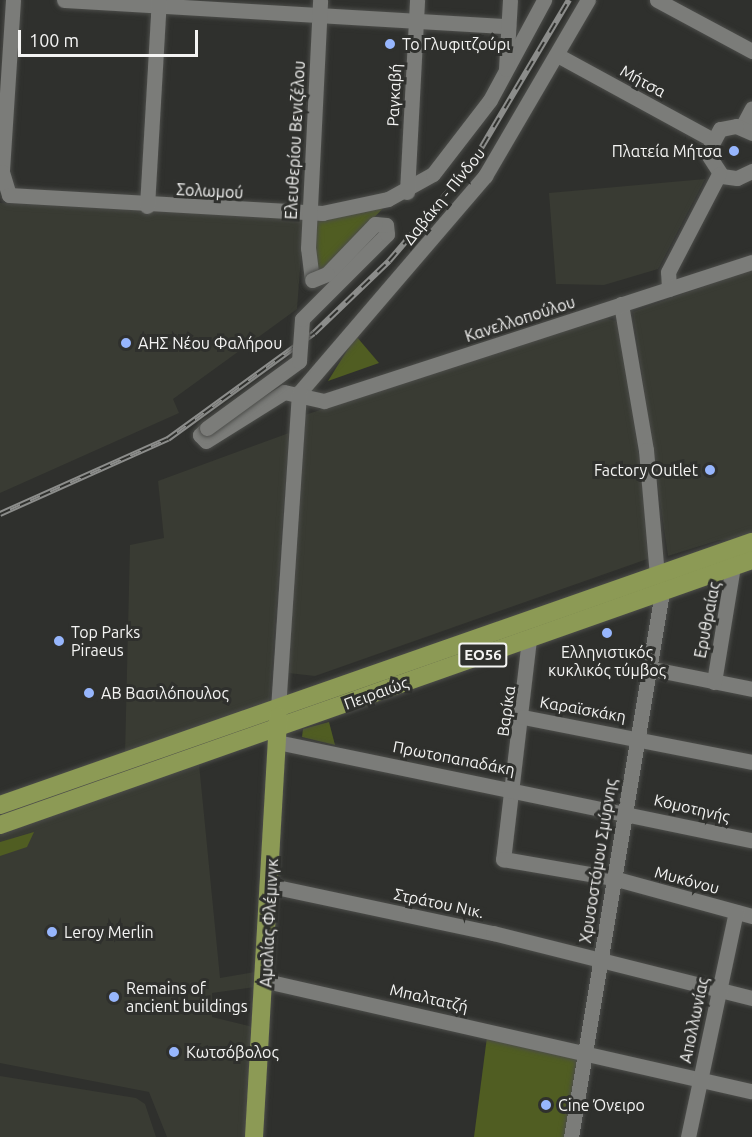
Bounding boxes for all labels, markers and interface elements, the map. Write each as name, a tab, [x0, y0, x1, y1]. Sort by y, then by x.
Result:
scale bar	[21, 18, 201, 56]
text: 100 m	[29, 30, 79, 50]
place label: Το Γλυφιτζούρι	[402, 34, 510, 54]
marker: Το Γλυφιτζούρι	[383, 37, 397, 51]
street label: Ελευθερίου Βενιζέλου	[281, 60, 309, 220]
street label: Μήτσα	[617, 61, 669, 101]
street label: Ραγκαβή	[383, 63, 405, 127]
place label: Πλατεία Μήτσα	[612, 141, 722, 161]
street label: Δαβάκη - Πίνδου	[399, 144, 489, 248]
marker: Πλατεία Μήτσα	[727, 144, 741, 158]
street label: Σολωμού	[176, 180, 244, 202]
street label: Κανελλοπούλου	[462, 292, 578, 346]
place label: ΑΗΣ Νέου Φαλήρου	[138, 333, 282, 353]
marker: ΑΗΣ Νέου Φαλήρου	[119, 336, 133, 350]
place label: Factory Outlet	[594, 460, 698, 480]
marker: Factory Outlet	[703, 463, 717, 477]
street label: Ερυθραίας	[690, 580, 724, 660]
place label: Top Parks Piraeus	[71, 622, 140, 660]
marker: Ελληνιστικός κυκλικός τύμβος	[600, 626, 614, 640]
marker: Top Parks Piraeus	[52, 634, 66, 648]
place label: Ελληνιστικός κυκλικός τύμβος	[548, 642, 666, 680]
road number: ΕΟ56	[458, 643, 508, 667]
street label: Πειραιώς	[341, 673, 411, 713]
place label: ΑΒ Βασιλόπουλος	[101, 683, 229, 703]
street label: Βαρίκα	[493, 684, 519, 738]
marker: ΑΒ Βασιλόπουλος	[82, 686, 96, 700]
street label: Καραϊσκάκη	[538, 692, 628, 726]
street label: Πρωτοπαπαδάκη	[391, 737, 517, 779]
street label: Χρυσοστόμου Σμύρνης	[576, 777, 620, 945]
street label: Κομοτηνής	[652, 790, 732, 826]
street label: Αμαλίας Φλέμινγκ	[256, 858, 282, 988]
street label: Μυκόνου	[652, 862, 722, 898]
street label: Στράτου Νικ.	[392, 884, 486, 922]
place label: Leroy Merlin	[64, 922, 154, 942]
marker: Leroy Merlin	[45, 925, 59, 939]
street label: Απολλωνίας	[676, 975, 712, 1065]
place label: Remains of ancient buildings	[126, 978, 248, 1016]
street label: Μπαλτατζή	[388, 980, 470, 1016]
marker: Remains of ancient buildings	[107, 990, 121, 1004]
place label: Κωτσόβολος	[186, 1042, 279, 1062]
marker: Κωτσόβολος	[167, 1045, 181, 1059]
place label: Cine Όνειρο	[558, 1095, 645, 1115]
marker: Cine Όνειρο	[539, 1098, 553, 1112]

